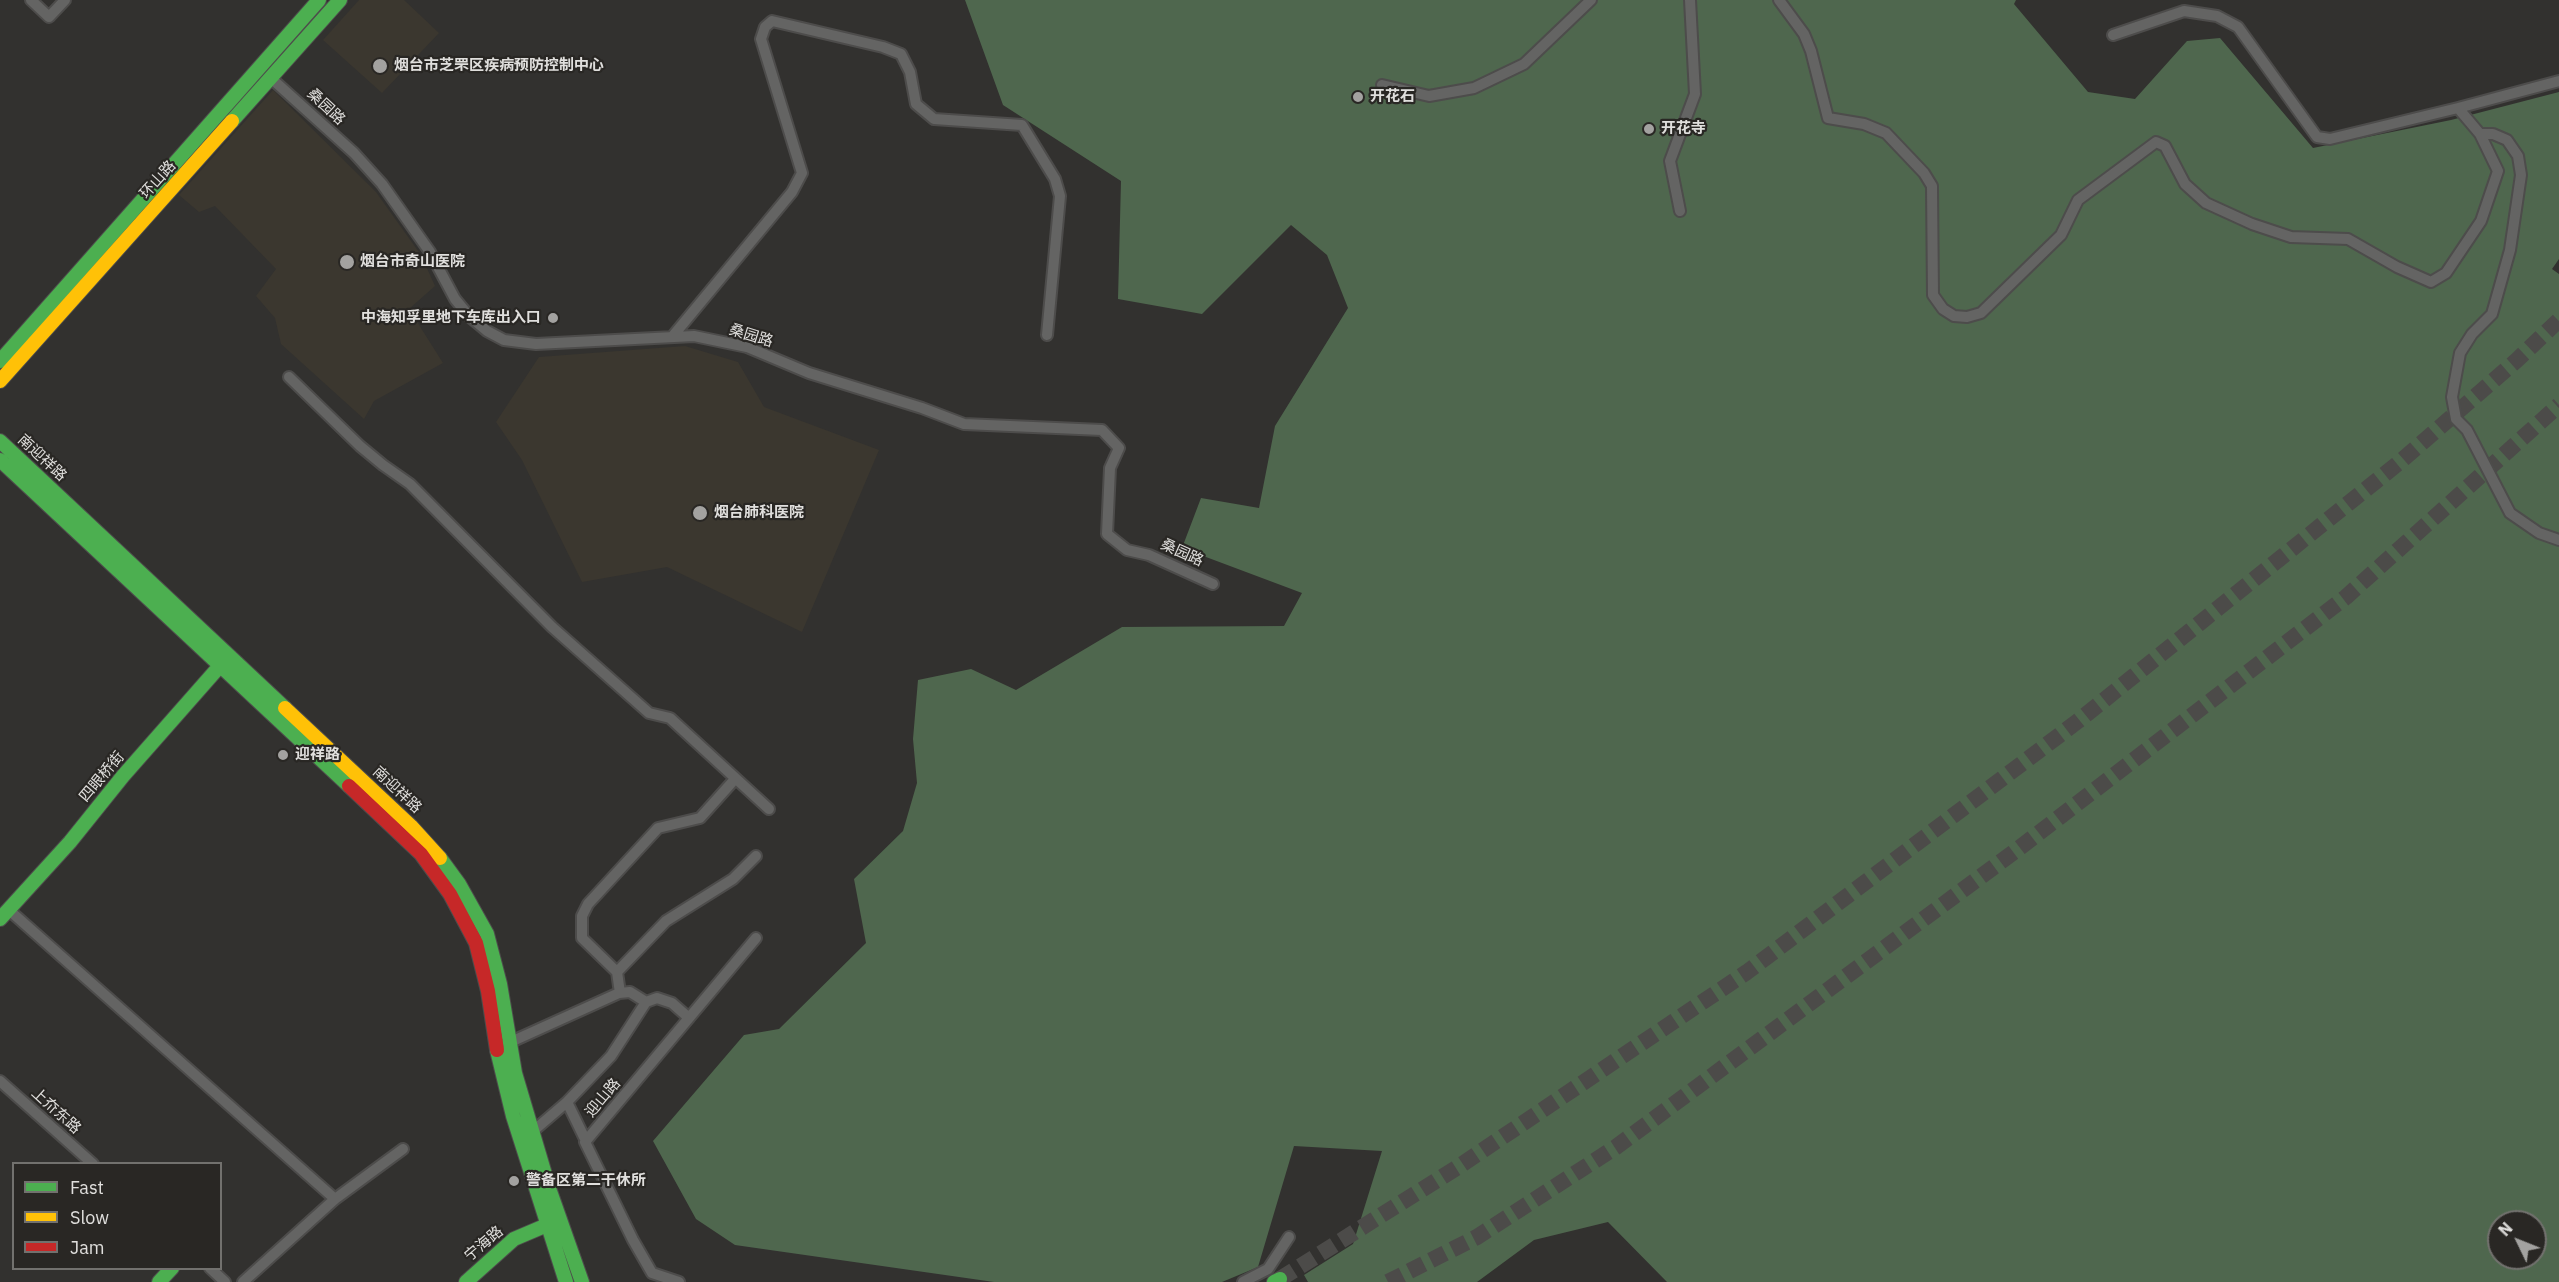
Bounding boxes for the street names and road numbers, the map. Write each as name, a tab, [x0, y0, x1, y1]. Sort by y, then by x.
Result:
street label: 桑园路	[303, 85, 349, 129]
street label: 环山路	[136, 157, 180, 203]
street label: 桑园路	[727, 321, 775, 351]
street label: 南迎祥路	[14, 431, 70, 485]
street label: 桑园路	[1158, 536, 1206, 570]
street label: 四眼桥街	[76, 748, 128, 806]
street label: 南迎祥路	[369, 763, 425, 817]
street label: 迎山路	[582, 1075, 624, 1121]
street label: 上夼东路	[28, 1084, 84, 1138]
street label: 宁海路	[461, 1223, 507, 1265]

